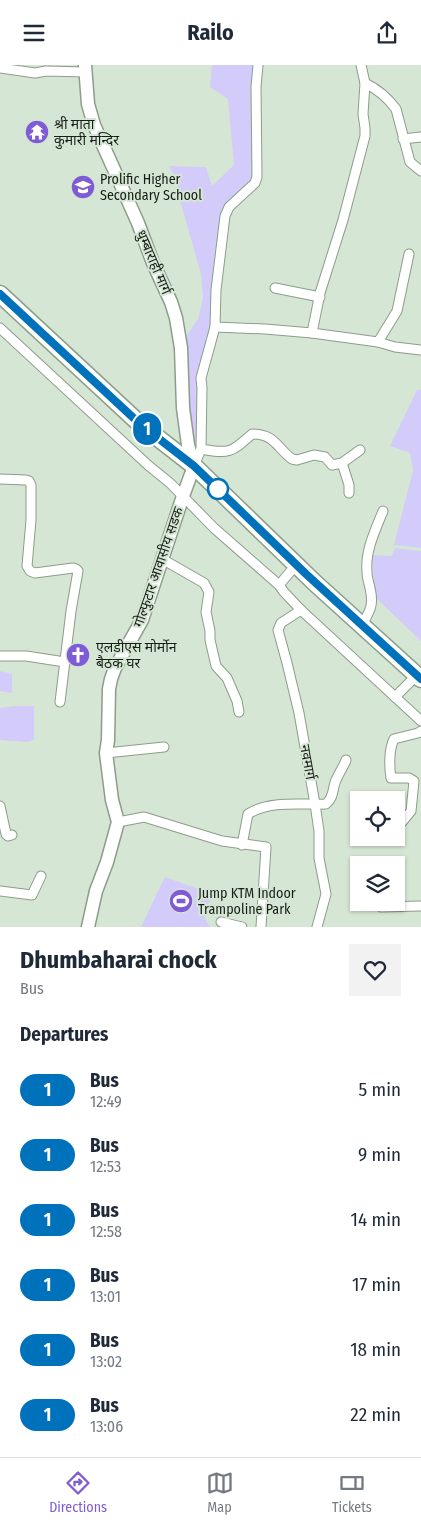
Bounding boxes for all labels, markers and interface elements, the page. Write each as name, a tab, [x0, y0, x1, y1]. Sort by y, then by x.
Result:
icon: menu	[20, 19, 48, 47]
text: Railo	[187, 19, 234, 46]
icon: share	[373, 19, 401, 47]
place label: श्री माता कुमारी मन्दिर	[54, 116, 119, 150]
temple icon: श्री माता कुमारी मन्दिर	[24, 119, 50, 145]
place label: Prolific Higher Secondary School	[100, 171, 202, 204]
school or university icon: Prolific Higher Secondary School	[70, 174, 96, 200]
street label: धुम्बाराही मार्ग	[131, 227, 175, 298]
line badge: 1	[131, 413, 163, 445]
text: 1	[143, 418, 151, 440]
unlabelled marker	[207, 478, 229, 500]
street label: गोल्फुटार आवासीय सडक	[130, 505, 188, 630]
place label: एलडीएस मोर्मोन बैठक घर	[96, 639, 177, 672]
church icon: एलडीएस मोर्मोन बैठक घर	[65, 642, 91, 668]
street label: नवमार्ग	[296, 743, 319, 782]
map controls	[350, 791, 405, 911]
button: locate	[350, 791, 405, 846]
button: layers	[350, 856, 405, 911]
place label: Jump KTM Indoor Trampoline Park	[198, 885, 296, 918]
sports icon: Jump KTM Indoor Trampoline Park	[168, 888, 194, 914]
button: heart	[349, 944, 401, 996]
text: Dhumbaharai chock	[20, 946, 217, 974]
text: Bus	[20, 979, 44, 998]
text: Departures	[20, 1023, 108, 1046]
text: Bus	[90, 1069, 119, 1092]
text: 5 min	[358, 1078, 401, 1101]
text: 1	[44, 1079, 51, 1101]
text: 12:49	[90, 1092, 122, 1111]
text: Bus	[90, 1134, 119, 1157]
text: 9 min	[358, 1143, 401, 1166]
text: 1	[44, 1144, 51, 1166]
text: 12:53	[90, 1157, 121, 1176]
text: Bus	[90, 1199, 119, 1222]
text: 14 min	[351, 1208, 401, 1231]
text: 1	[44, 1209, 51, 1231]
text: 12:58	[90, 1222, 122, 1241]
text: Bus	[90, 1264, 119, 1287]
text: 17 min	[352, 1273, 401, 1296]
text: 1	[44, 1274, 51, 1296]
text: 13:01	[90, 1287, 121, 1306]
text: Bus	[90, 1329, 119, 1352]
text: 18 min	[350, 1338, 401, 1361]
text: 1	[44, 1339, 51, 1361]
text: 13:02	[90, 1352, 122, 1371]
text: Bus	[90, 1394, 119, 1417]
text: 22 min	[350, 1403, 401, 1426]
text: 1	[44, 1404, 51, 1426]
text: 13:06	[90, 1417, 123, 1436]
tab: Directions	[49, 1469, 107, 1516]
tab: Map	[206, 1469, 234, 1516]
tab: Tickets	[332, 1469, 372, 1516]

